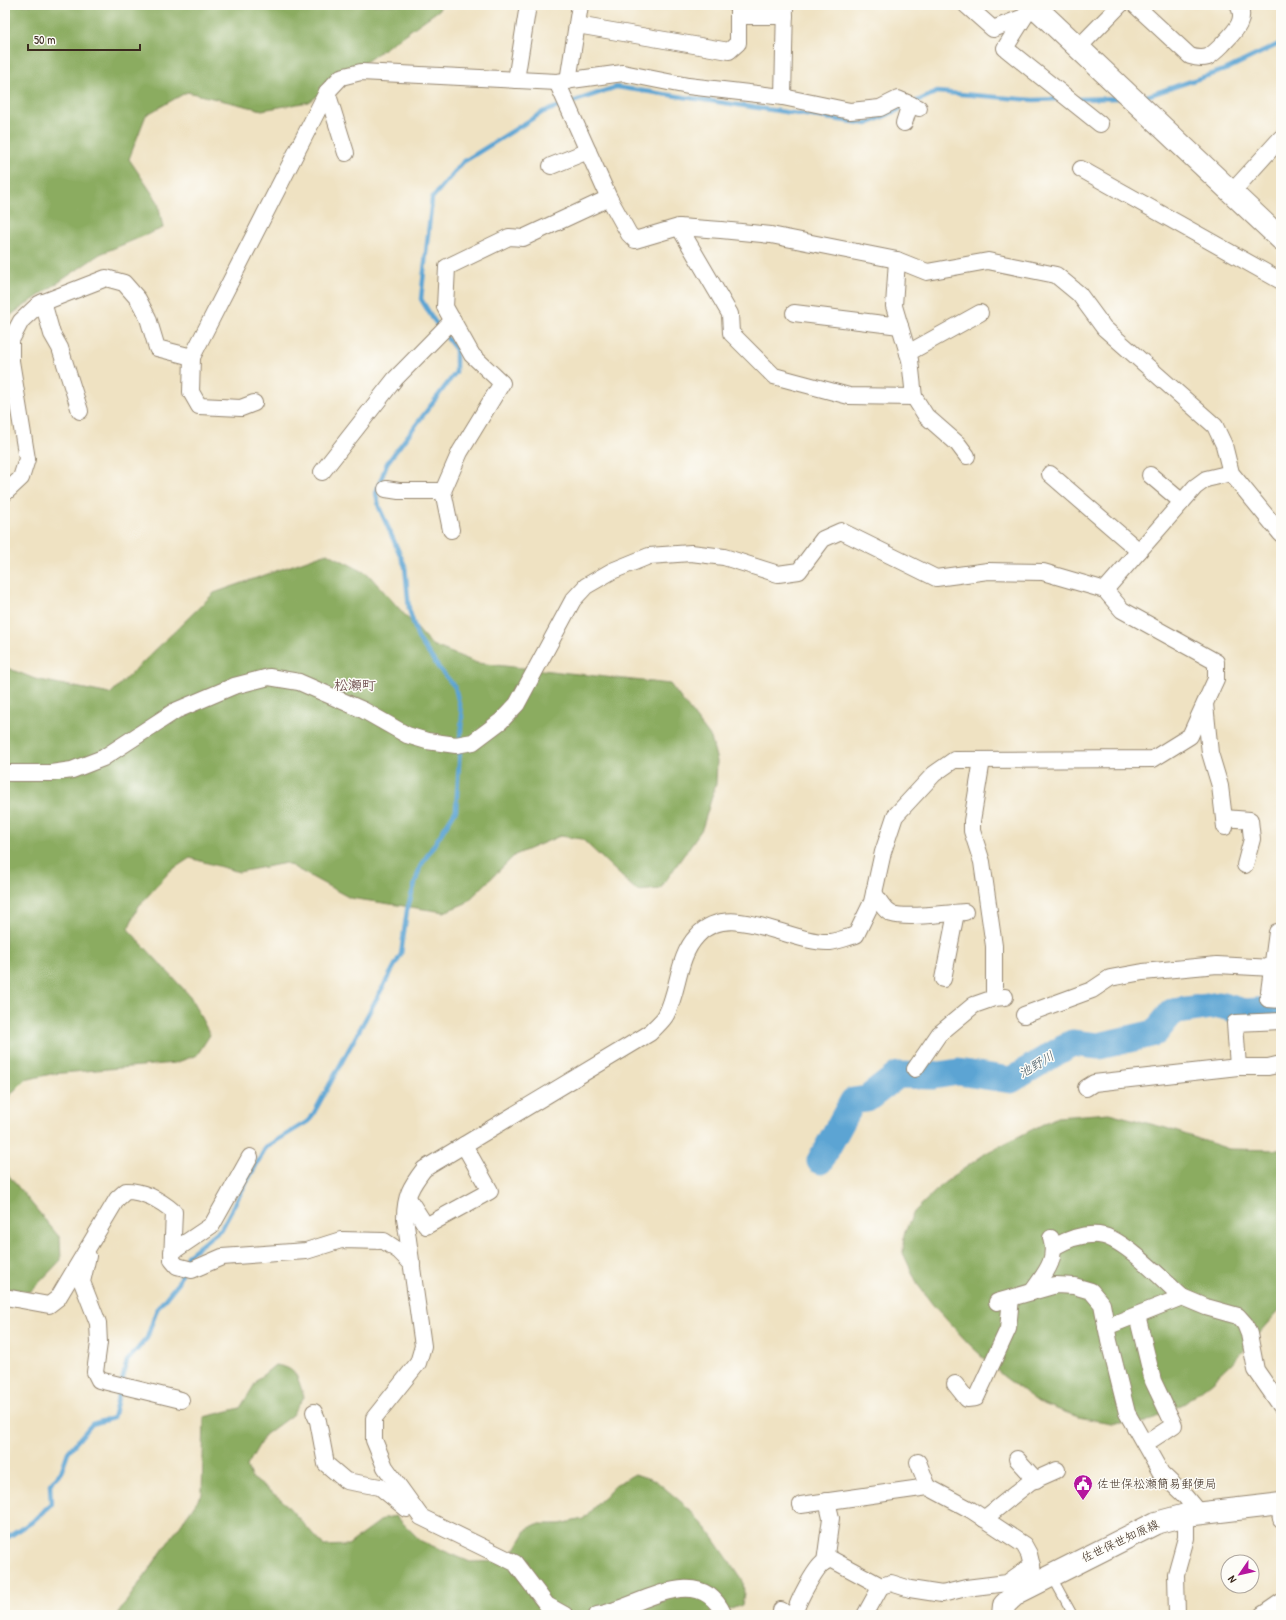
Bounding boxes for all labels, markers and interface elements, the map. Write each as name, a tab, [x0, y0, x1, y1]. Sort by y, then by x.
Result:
scale bar	[28, 26, 140, 52]
text: 50 m	[34, 31, 55, 48]
district label: 松瀬町	[334, 675, 376, 694]
water label: 池野川	[1015, 1046, 1057, 1082]
public building icon: 佐世保松瀬簡易郵便局	[1072, 1473, 1094, 1501]
place label: 佐世保松瀬簡易郵便局	[1097, 1475, 1217, 1492]
street label: 佐世保世知原線	[1078, 1515, 1161, 1566]
north arrow	[1220, 1554, 1260, 1594]
text: N	[1224, 1573, 1239, 1586]

